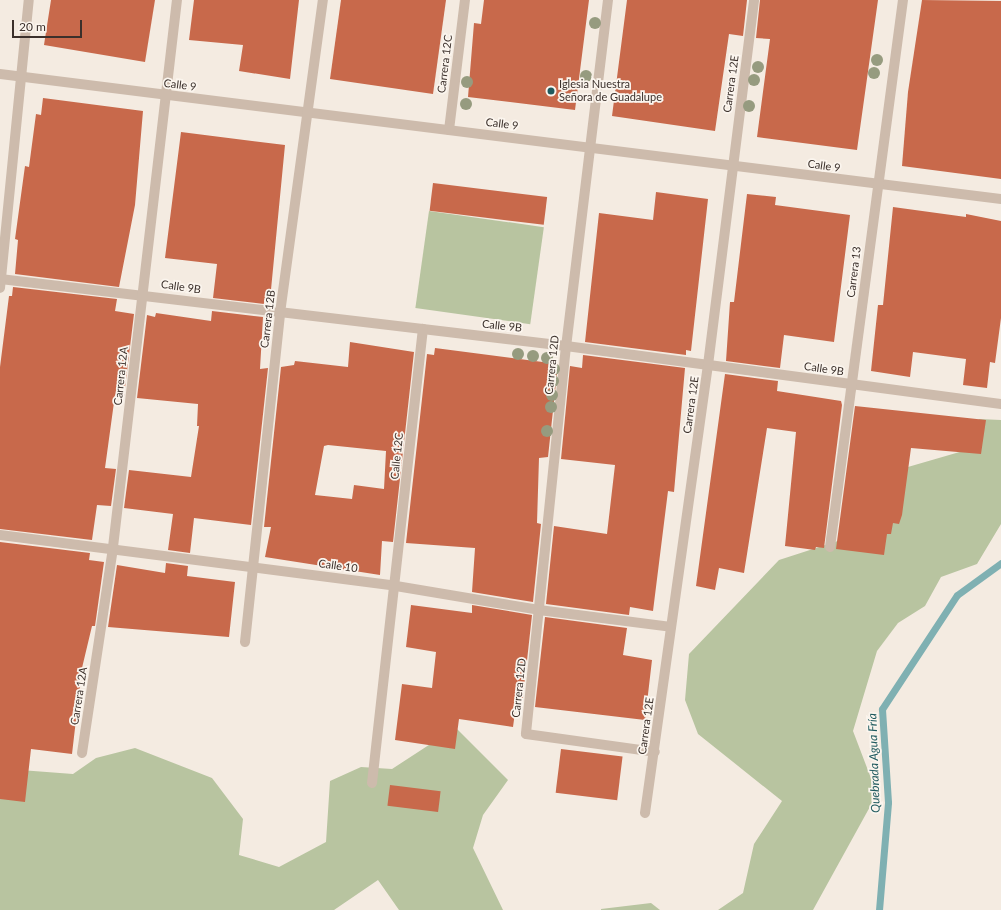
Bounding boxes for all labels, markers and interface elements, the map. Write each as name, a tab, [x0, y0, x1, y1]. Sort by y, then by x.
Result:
scale bar	[14, 12, 84, 38]
text: 20 m	[19, 19, 46, 34]
street label: Carrera 12C	[435, 34, 455, 94]
street label: Carrera 12E	[720, 55, 742, 113]
street label: Calle 9	[163, 76, 197, 94]
place label: Iglesia Nuestra Señora de Guadalupe	[559, 78, 662, 104]
marker: Iglesia Nuestra Señora de Guadalupe	[546, 86, 556, 96]
street label: Calle 9	[485, 115, 519, 133]
street label: Calle 9	[807, 157, 841, 175]
street label: Carrera 13	[844, 246, 864, 298]
street label: Calle 9B	[160, 278, 202, 296]
street label: Carrera 12B	[258, 289, 278, 349]
street label: Calle 9B	[481, 317, 523, 335]
street label: Carrera 12D	[542, 335, 562, 395]
street label: Carrera 12A	[111, 346, 131, 406]
street label: Calle 9B	[803, 360, 845, 378]
street label: Carrera 12E	[680, 376, 702, 434]
street label: Calle 12C	[388, 432, 406, 480]
street label: Calle 10	[318, 557, 358, 575]
street label: Carrera 12D	[509, 658, 529, 718]
street label: Carrera 12A	[68, 666, 90, 726]
street label: Carrera 12E	[635, 697, 657, 755]
water label: Quebrada Agua Fría	[865, 713, 883, 813]

